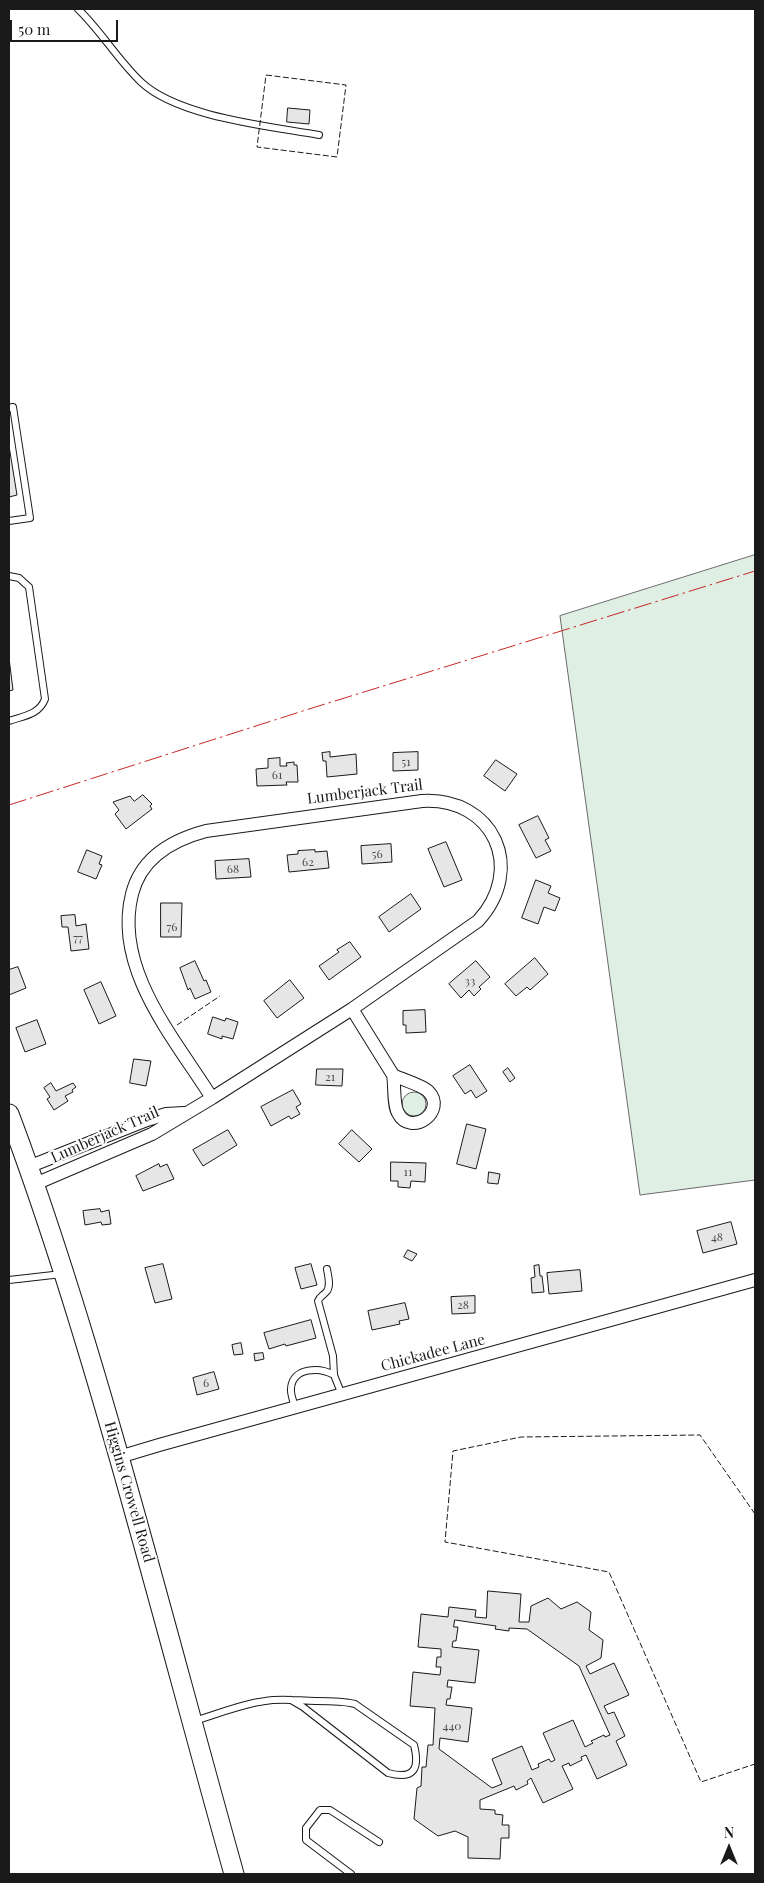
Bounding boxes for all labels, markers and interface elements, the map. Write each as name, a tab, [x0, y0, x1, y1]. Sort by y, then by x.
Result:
scale bar	[12, 10, 120, 42]
text: 50 m	[18, 19, 50, 39]
house number: 51	[401, 755, 411, 769]
house number: 61	[272, 768, 282, 782]
street label: Lumberjack Trail	[306, 776, 424, 808]
house number: 56	[371, 847, 383, 861]
house number: 62	[302, 855, 314, 869]
house number: 68	[227, 862, 239, 876]
house number: 76	[166, 920, 178, 934]
house number: 77	[73, 931, 83, 945]
house number: 33	[465, 974, 475, 988]
house number: 21	[325, 1070, 335, 1084]
street label: Lumberjack Trail	[48, 1103, 162, 1167]
house number: 11	[404, 1165, 412, 1179]
house number: 48	[711, 1230, 723, 1244]
house number: 28	[457, 1298, 469, 1312]
street label: Chickadee Lane	[379, 1330, 487, 1376]
house number: 6	[203, 1376, 209, 1390]
street label: Higgins Crowell Road	[100, 1420, 158, 1564]
house number: 440	[442, 1719, 462, 1733]
north arrow	[704, 1823, 754, 1873]
text: N	[724, 1823, 734, 1842]

